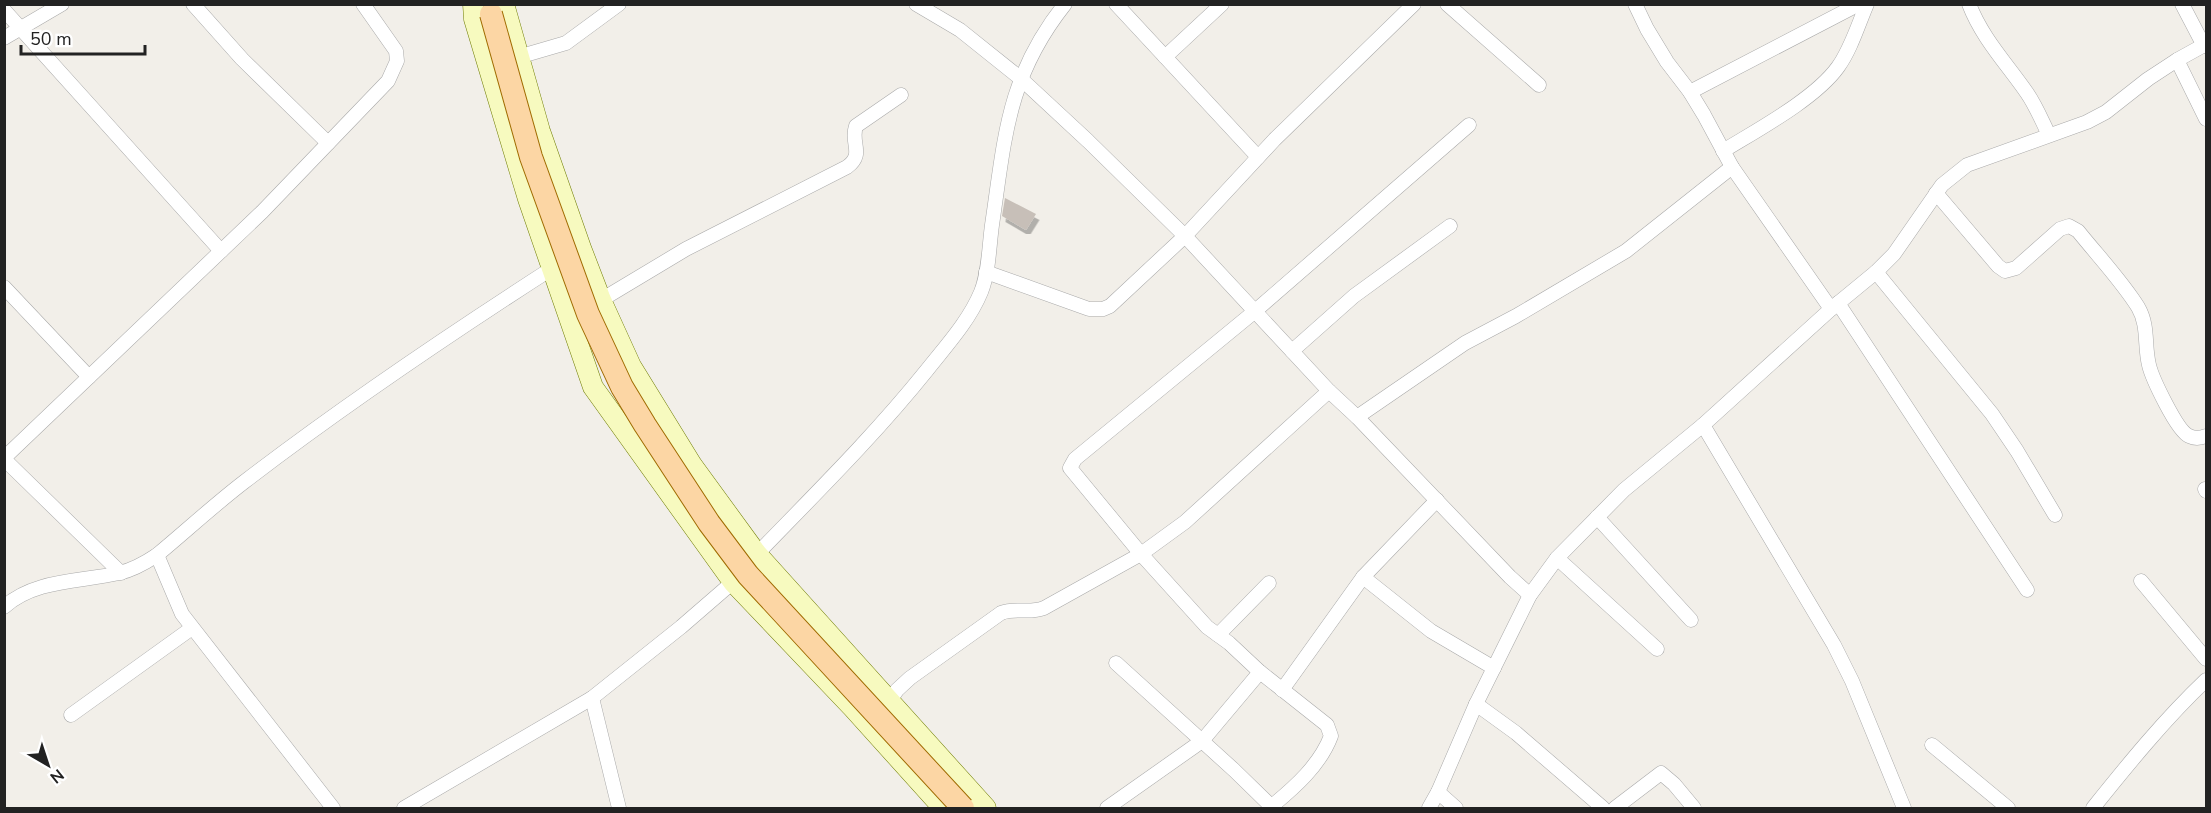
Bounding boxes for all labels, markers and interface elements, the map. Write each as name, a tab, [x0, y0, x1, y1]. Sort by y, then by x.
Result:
scale bar	[21, 18, 146, 56]
text: 50 m	[30, 27, 72, 51]
north arrow	[18, 735, 78, 795]
text: N	[45, 764, 68, 788]

